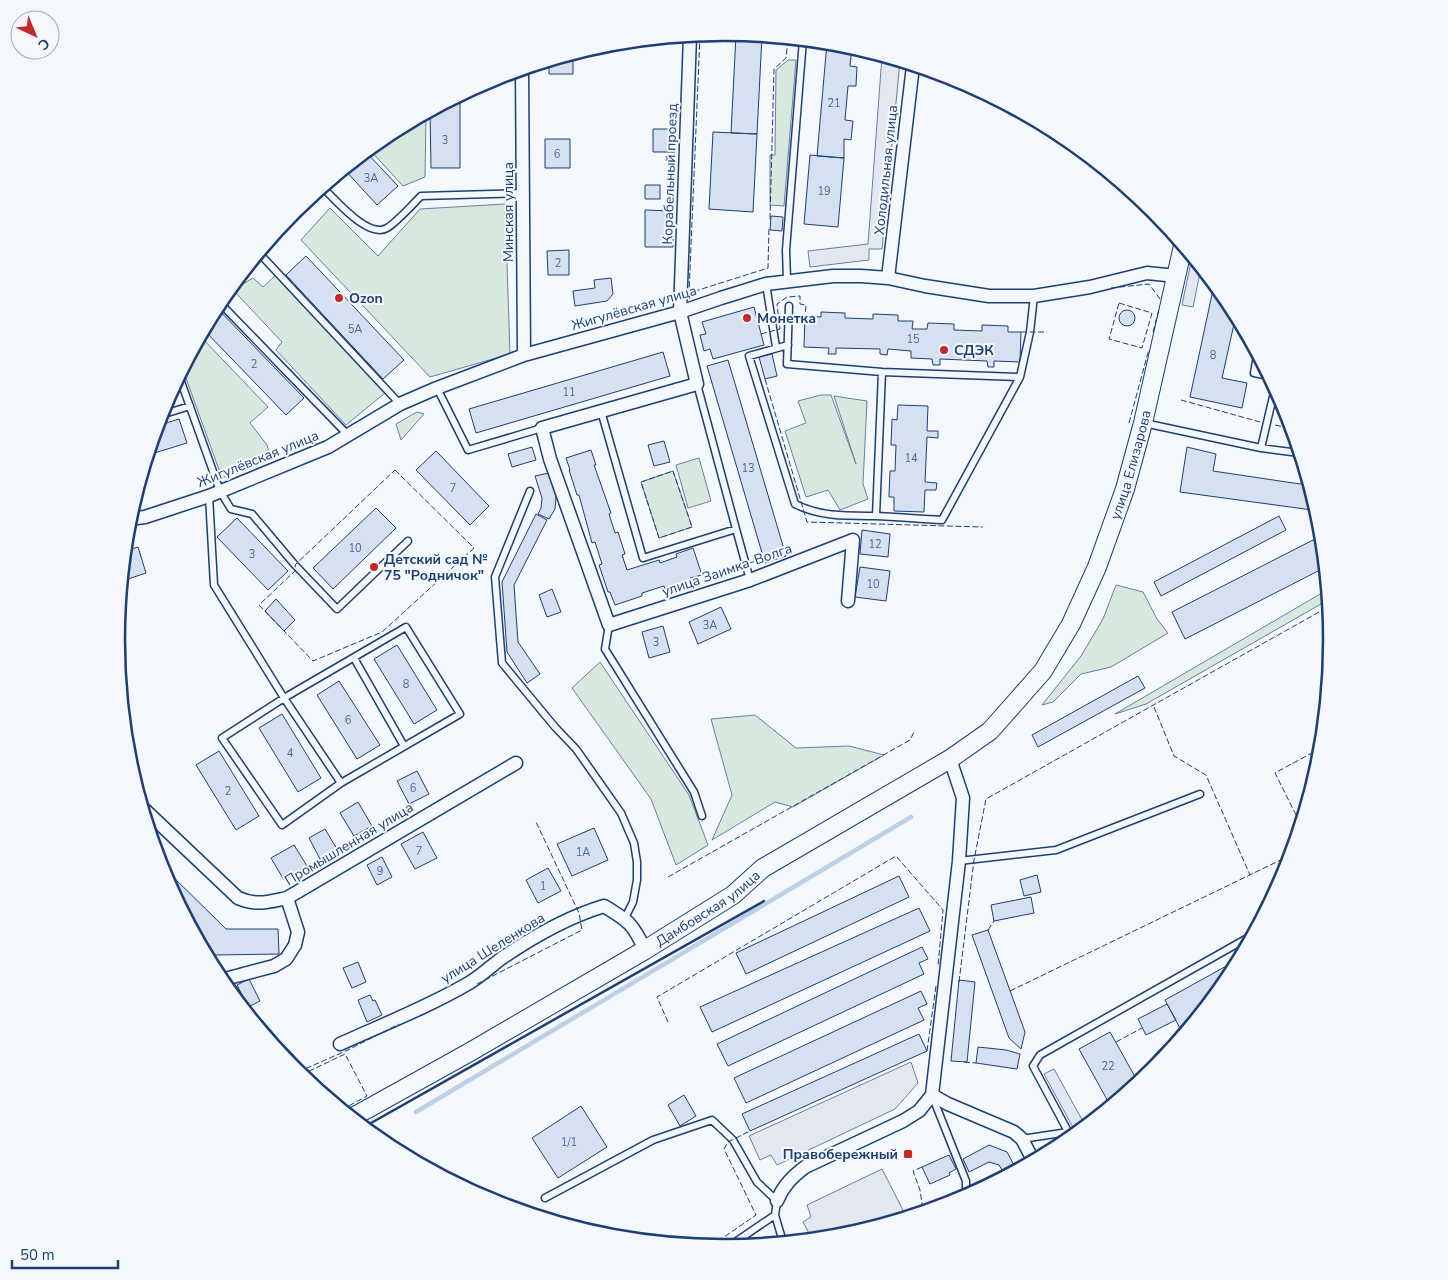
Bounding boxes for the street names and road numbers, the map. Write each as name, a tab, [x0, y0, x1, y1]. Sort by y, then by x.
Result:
street label: Корабельный проезд	[658, 103, 682, 245]
street label: Холодильная улица	[870, 104, 902, 236]
street label: Минская улица	[499, 162, 518, 262]
street label: Жигулёвская улица	[569, 281, 699, 335]
street label: улица Елизарова	[1105, 408, 1155, 522]
street label: Жигулёвская улица	[194, 426, 322, 492]
street label: улица Заимка-Волга	[659, 539, 795, 601]
street label: Промышленная улица	[281, 798, 417, 890]
street label: Дамбовская улица	[652, 866, 764, 951]
street label: улица Шеленкова	[437, 908, 549, 988]

